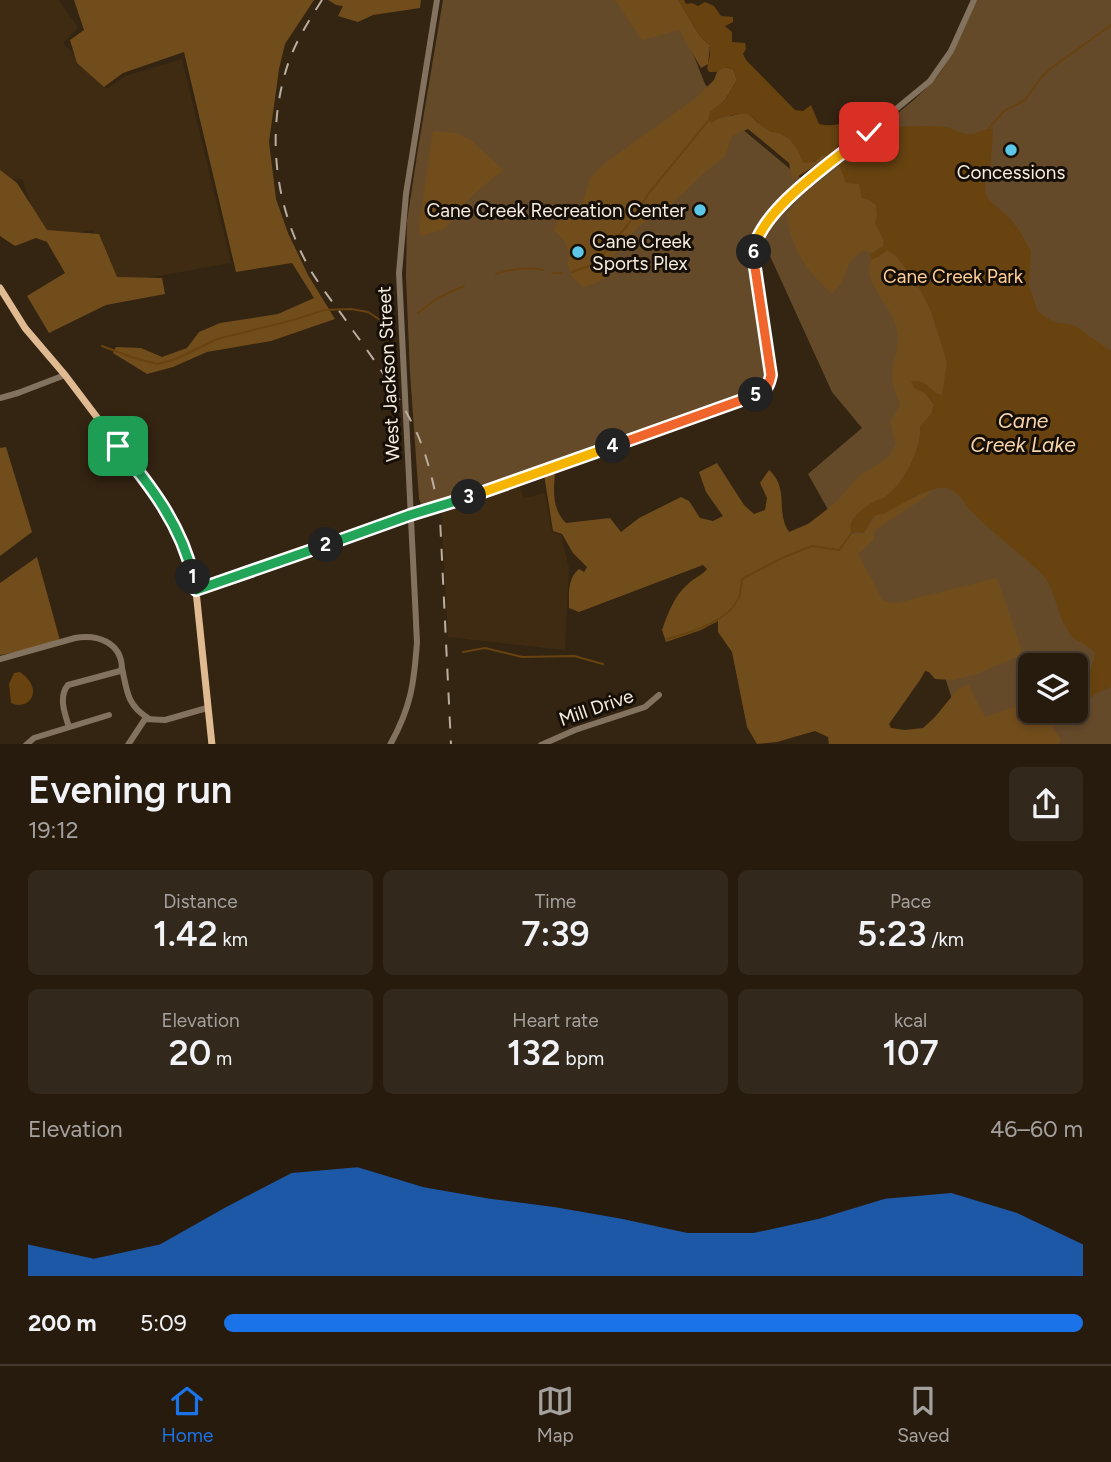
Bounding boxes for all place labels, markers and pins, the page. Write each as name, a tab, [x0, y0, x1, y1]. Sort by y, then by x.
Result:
pin	[839, 102, 899, 162]
marker: Concessions	[1003, 142, 1019, 158]
place label: Concessions	[957, 161, 1065, 184]
place label: Cane Creek Recreation Center	[427, 199, 687, 222]
marker: Cane Creek Recreation Center	[692, 202, 708, 218]
place label: Cane Creek Sports Plex	[592, 230, 692, 275]
pin: 6	[736, 234, 772, 270]
marker: Cane Creek Sports Plex	[570, 244, 586, 260]
pin: 5	[738, 378, 774, 412]
pin	[88, 416, 148, 476]
pin: 4	[596, 428, 630, 464]
pin: 3	[452, 480, 486, 514]
pin: 2	[308, 528, 344, 562]
pin: 1	[176, 560, 210, 594]

